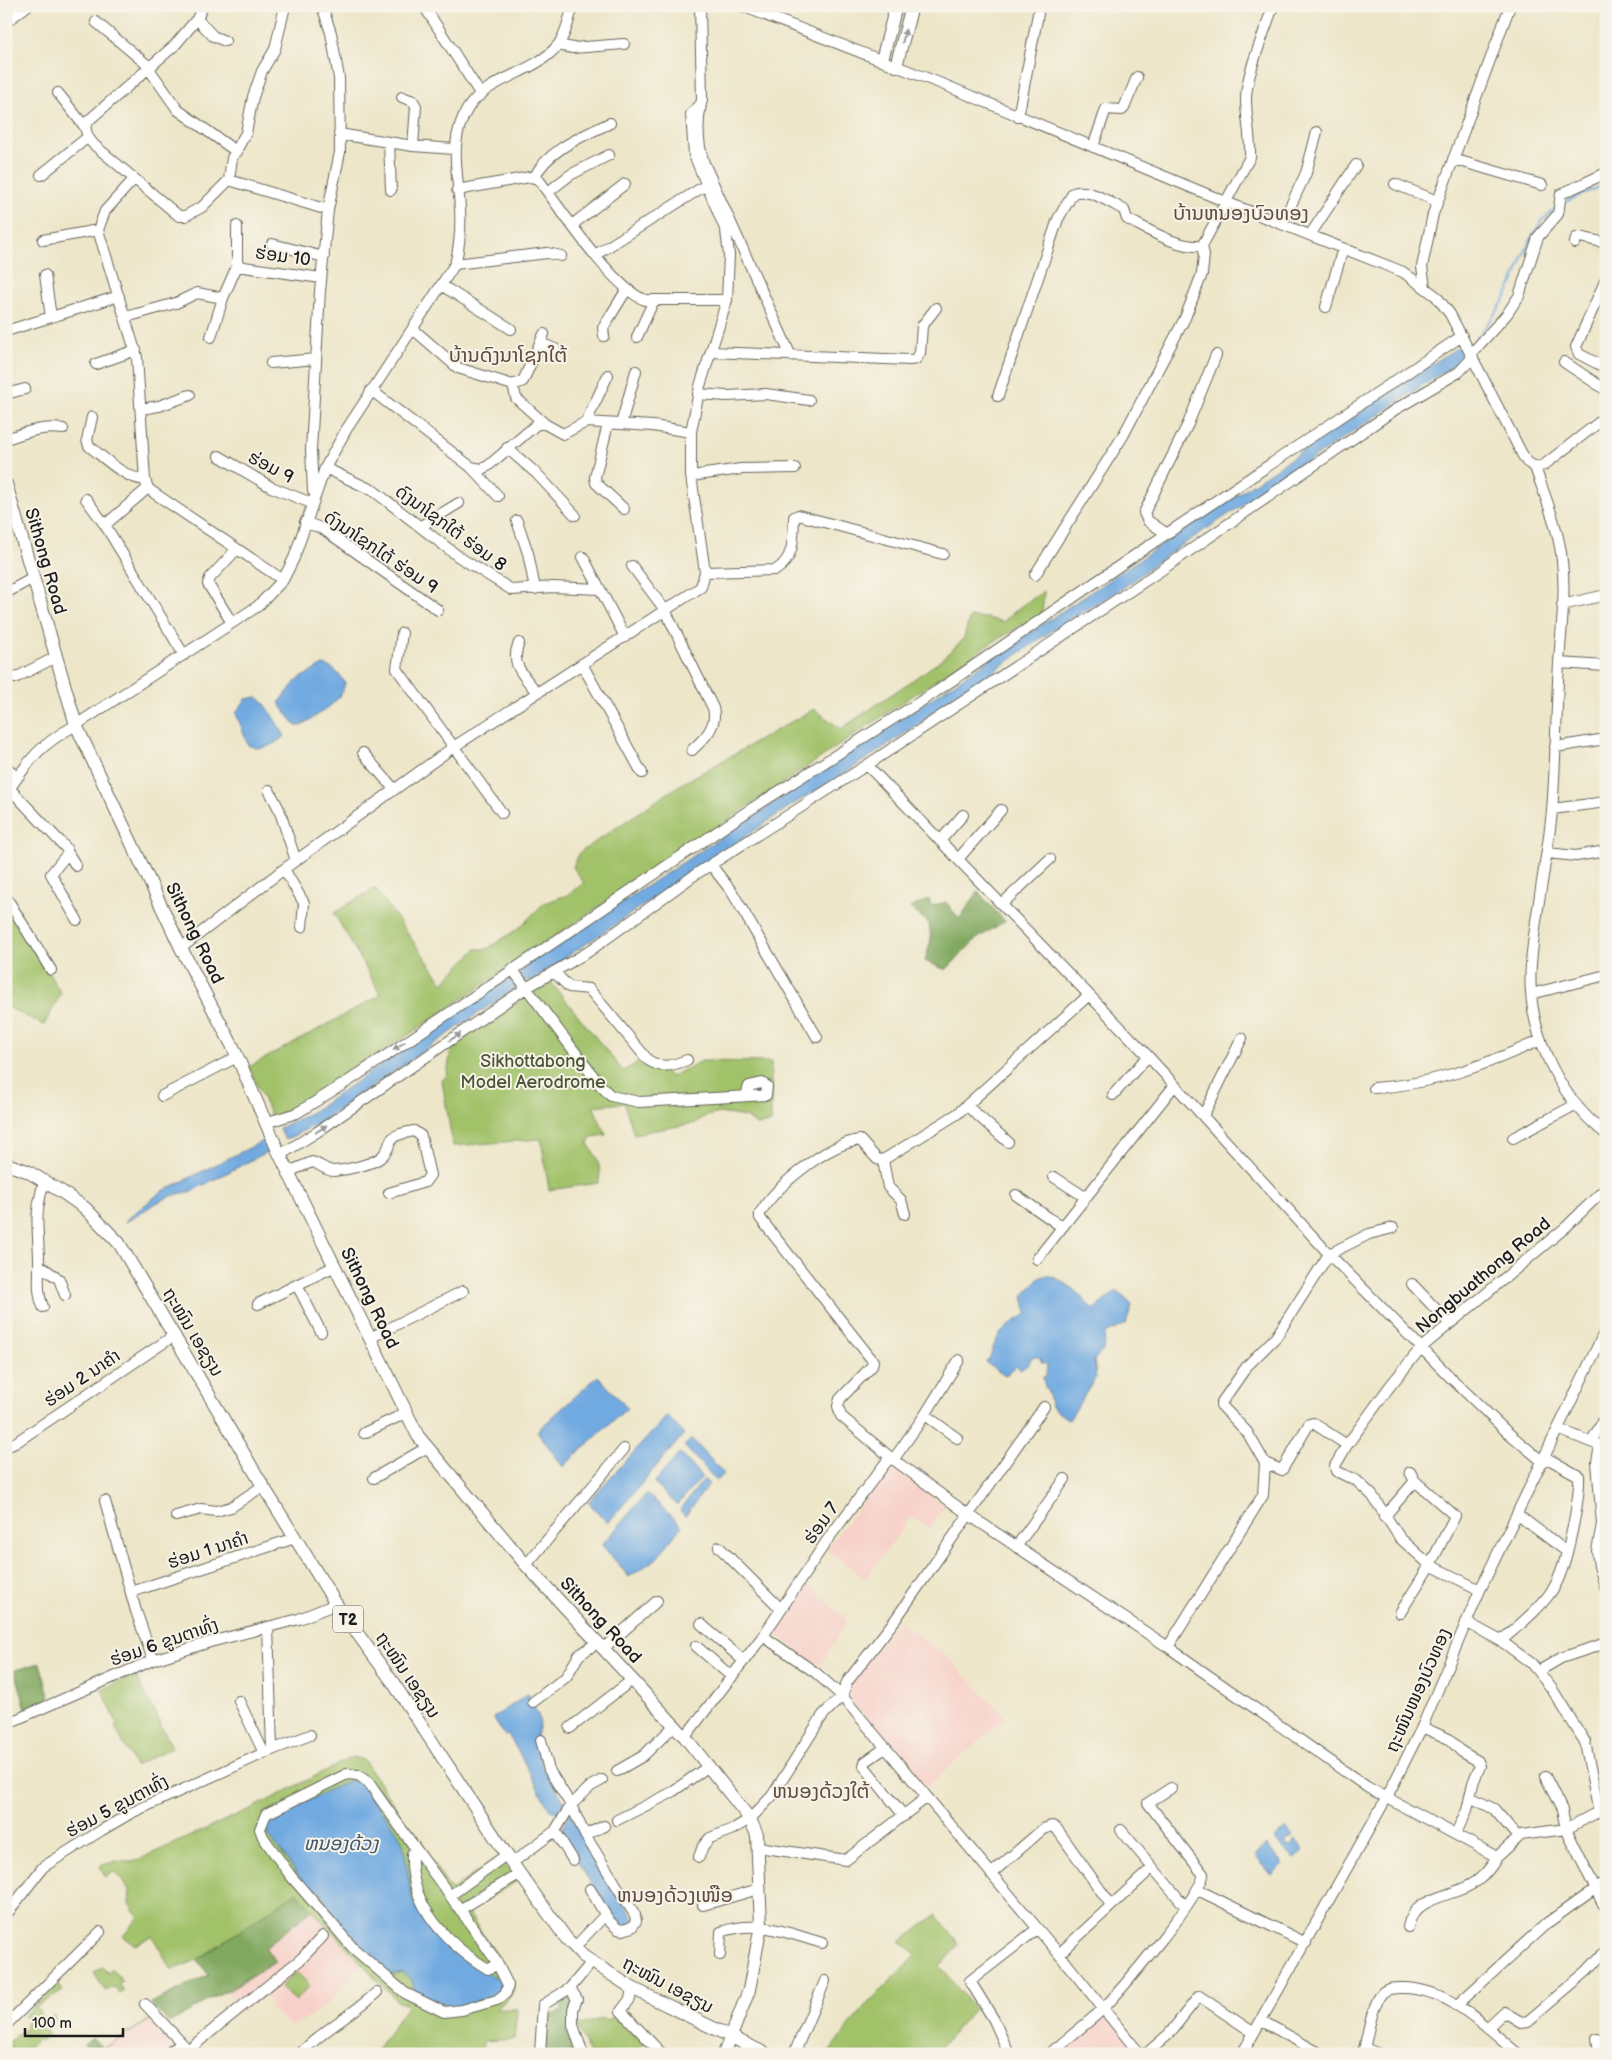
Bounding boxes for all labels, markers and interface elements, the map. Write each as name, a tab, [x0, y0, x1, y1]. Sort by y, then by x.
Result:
one-way arrow	[900, 28, 908, 43]
district label: ບ້ານຫນອງບົວທອງ	[1173, 202, 1309, 226]
street label: ຮ່ອມ 10	[254, 242, 312, 271]
district label: ບ້ານດົງນາໂຊກໃຕ້	[449, 344, 567, 368]
street label: ຮ່ອມ 9	[244, 447, 297, 488]
street label: ດົງນາໂຊກໃຕ້ ຮ່ອມ 8	[391, 481, 510, 576]
street label: Sithong Road	[20, 506, 71, 617]
street label: ດົງນາໂຊກໄຕ້ ຮ່ອມ 9	[320, 507, 442, 598]
street label: Sithong Road	[161, 879, 228, 987]
one-way arrow	[449, 1032, 462, 1042]
one-way arrow	[393, 1041, 406, 1050]
park label: Sikhottabong Model Aerodrome	[460, 1051, 606, 1093]
one-way arrow	[315, 1124, 328, 1134]
street label: Nongbuathong Road	[1412, 1213, 1555, 1338]
street label: Sithong Road	[336, 1244, 403, 1352]
street label: ຖະໜົນ ເອຊຽນ	[158, 1284, 227, 1380]
street label: ຮ່ອມ 2 ນາຄຳ	[40, 1345, 124, 1412]
street label: ຮ່ອມ 7	[799, 1498, 844, 1548]
street label: ຮ່ອມ 1 ນາຄຳ	[165, 1528, 251, 1573]
street label: Sithong Road	[556, 1573, 646, 1668]
road number: T2	[333, 1606, 363, 1632]
street label: ຮ່ອມ 6 ຂູນຕາທົ່ງ	[106, 1611, 221, 1672]
street label: ຖະໜົນໜອງບົວທອງ	[1382, 1625, 1455, 1756]
street label: ຖະໜົນ ເອຊຽນ	[371, 1628, 444, 1723]
street label: ຮ່ອມ 5 ຂູນຕາທົ່ງ	[61, 1768, 172, 1843]
district label: ຫນອງດ້ວງໃຕ້	[773, 1780, 869, 1804]
water label: ຫນອງດ້ວງ	[304, 1833, 379, 1856]
district label: ຫນອງດ້ວງເໜືອ	[617, 1884, 733, 1908]
street label: ຖະໜົນ ເອຊຽນ	[619, 1953, 717, 2018]
scale bar	[25, 2005, 122, 2037]
text: 100 m	[32, 2014, 72, 2033]

